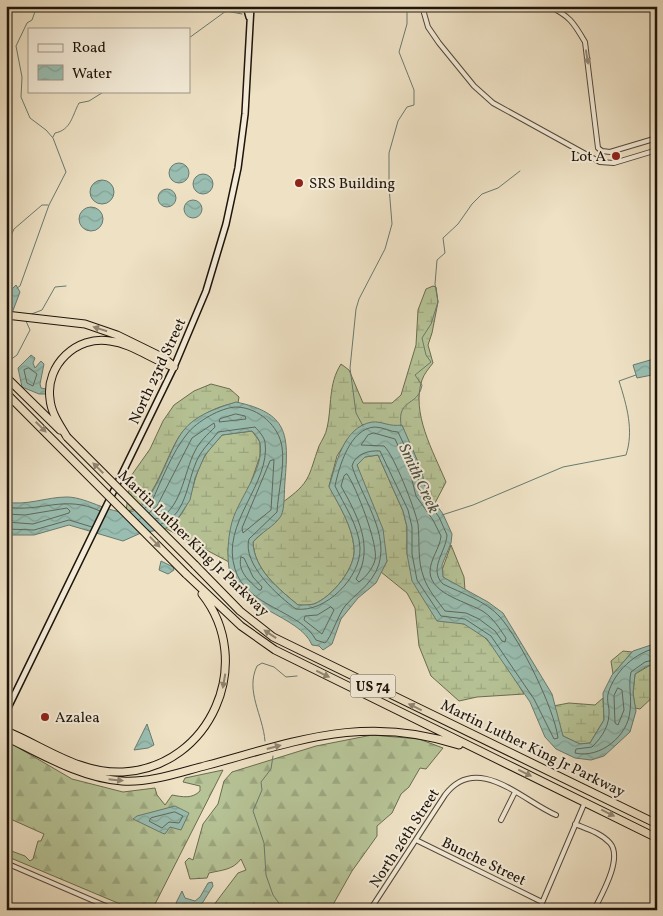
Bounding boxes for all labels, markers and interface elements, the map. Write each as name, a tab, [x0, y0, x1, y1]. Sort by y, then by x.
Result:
legend	[28, 28, 190, 92]
text: Road	[72, 38, 106, 59]
one-way arrow	[583, 49, 591, 65]
text: Water	[72, 64, 112, 85]
place label: Lot A	[571, 147, 606, 168]
marker: Lot A	[610, 150, 622, 162]
place label: SRS Building	[309, 174, 396, 195]
marker: SRS Building	[293, 177, 305, 189]
street label: North 23rd Street	[125, 315, 192, 428]
one-way arrow	[93, 325, 108, 332]
one-way arrow	[34, 421, 46, 433]
water label: Smith Creek	[392, 440, 444, 518]
one-way arrow	[92, 463, 104, 475]
street label: Martin Luther King Jr Parkway	[113, 466, 273, 622]
one-way arrow	[149, 536, 161, 548]
one-way arrow	[263, 629, 277, 639]
one-way arrow	[316, 671, 330, 679]
one-way arrow	[220, 674, 228, 690]
road number: US 74	[350, 674, 396, 698]
street label: Martin Luther King Jr Parkway	[437, 695, 628, 803]
one-way arrow	[408, 703, 422, 711]
place label: Azalea	[55, 708, 100, 729]
marker: Azalea	[39, 711, 51, 723]
one-way arrow	[267, 743, 282, 751]
one-way arrow	[518, 769, 532, 777]
one-way arrow	[108, 776, 124, 784]
street label: North 26th Street	[365, 785, 445, 893]
one-way arrow	[600, 809, 615, 817]
street label: Bunche Street	[438, 833, 529, 892]

